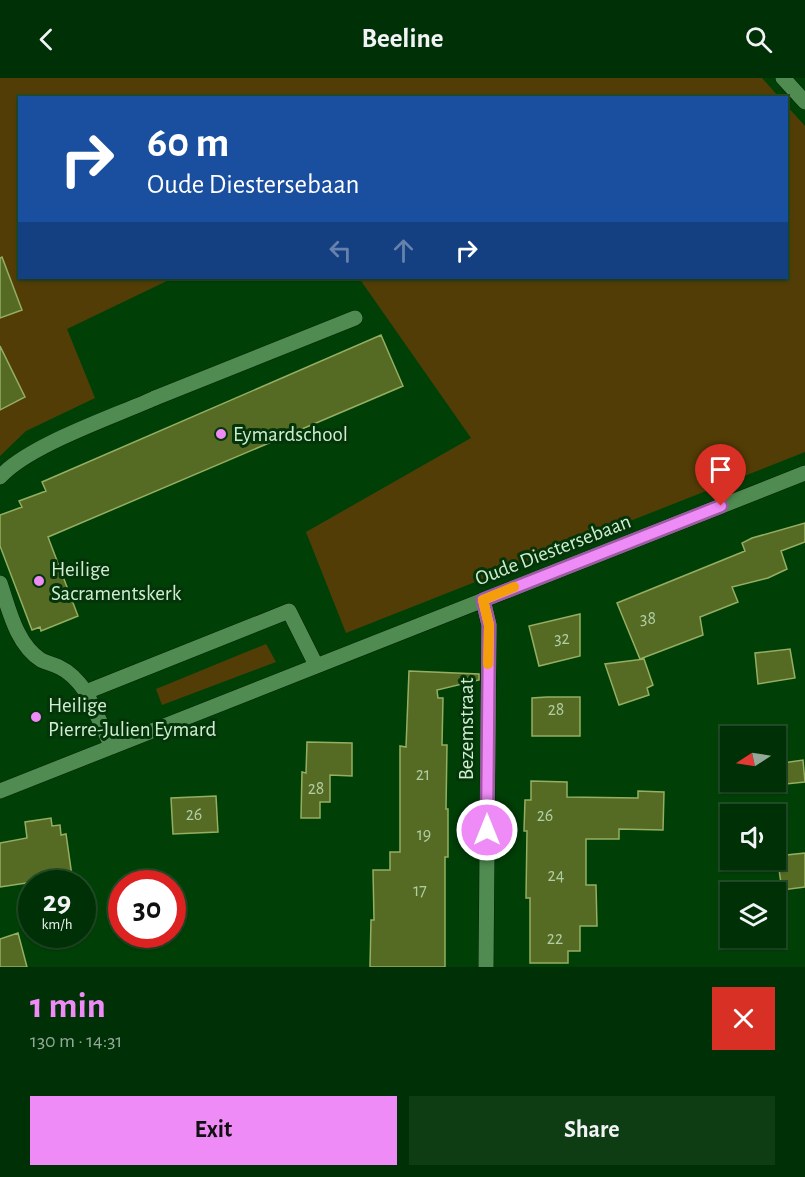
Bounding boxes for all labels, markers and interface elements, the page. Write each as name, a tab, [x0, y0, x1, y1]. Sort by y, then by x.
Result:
icon: back	[30, 23, 63, 56]
icon: search	[742, 23, 775, 56]
text: Beeline	[361, 25, 444, 52]
icon: right	[48, 120, 126, 198]
text: 60 m	[147, 122, 229, 164]
text: Oude Diestersebaan	[147, 171, 360, 198]
icon: left	[324, 234, 357, 267]
icon: ahead	[387, 234, 420, 267]
icon: right	[450, 234, 483, 267]
place label: Eymardschool	[233, 424, 348, 445]
marker: Eymardschool	[214, 427, 228, 441]
pin	[695, 444, 746, 506]
icon: arrive	[704, 453, 737, 486]
street label: Oude Diestersebaan	[472, 511, 634, 589]
place label: Heilige Sacramentskerk	[51, 559, 182, 604]
marker: Heilige Sacramentskerk	[32, 574, 46, 588]
house number: 38	[640, 610, 656, 628]
house number: 32	[554, 630, 570, 648]
street label: Bezemstraat	[456, 677, 477, 780]
place label: Heilige Pierre-Julien Eymard	[48, 695, 216, 740]
house number: 28	[548, 701, 564, 719]
marker: Heilige Pierre-Julien Eymard	[29, 710, 43, 724]
north arrow	[720, 726, 786, 792]
map controls	[720, 726, 786, 948]
house number: 21	[416, 766, 430, 784]
house number: 28	[308, 780, 324, 798]
position arrow	[455, 798, 519, 862]
button: sound	[720, 804, 786, 870]
house number: 26	[186, 806, 202, 824]
house number: 26	[537, 807, 553, 825]
house number: 19	[417, 826, 431, 844]
house number: 24	[548, 867, 565, 885]
speed limit sign: 30	[108, 870, 186, 948]
house number: 17	[413, 882, 427, 900]
button: layers	[720, 882, 786, 948]
text: 29	[43, 887, 71, 917]
text: km/h	[42, 917, 72, 932]
house number: 22	[547, 930, 563, 948]
button: close	[712, 987, 775, 1050]
text: 1 min	[30, 988, 106, 1024]
text: 130 m · 14:31	[30, 1031, 122, 1051]
button: Exit	[30, 1096, 397, 1165]
button: Share	[409, 1096, 775, 1165]

